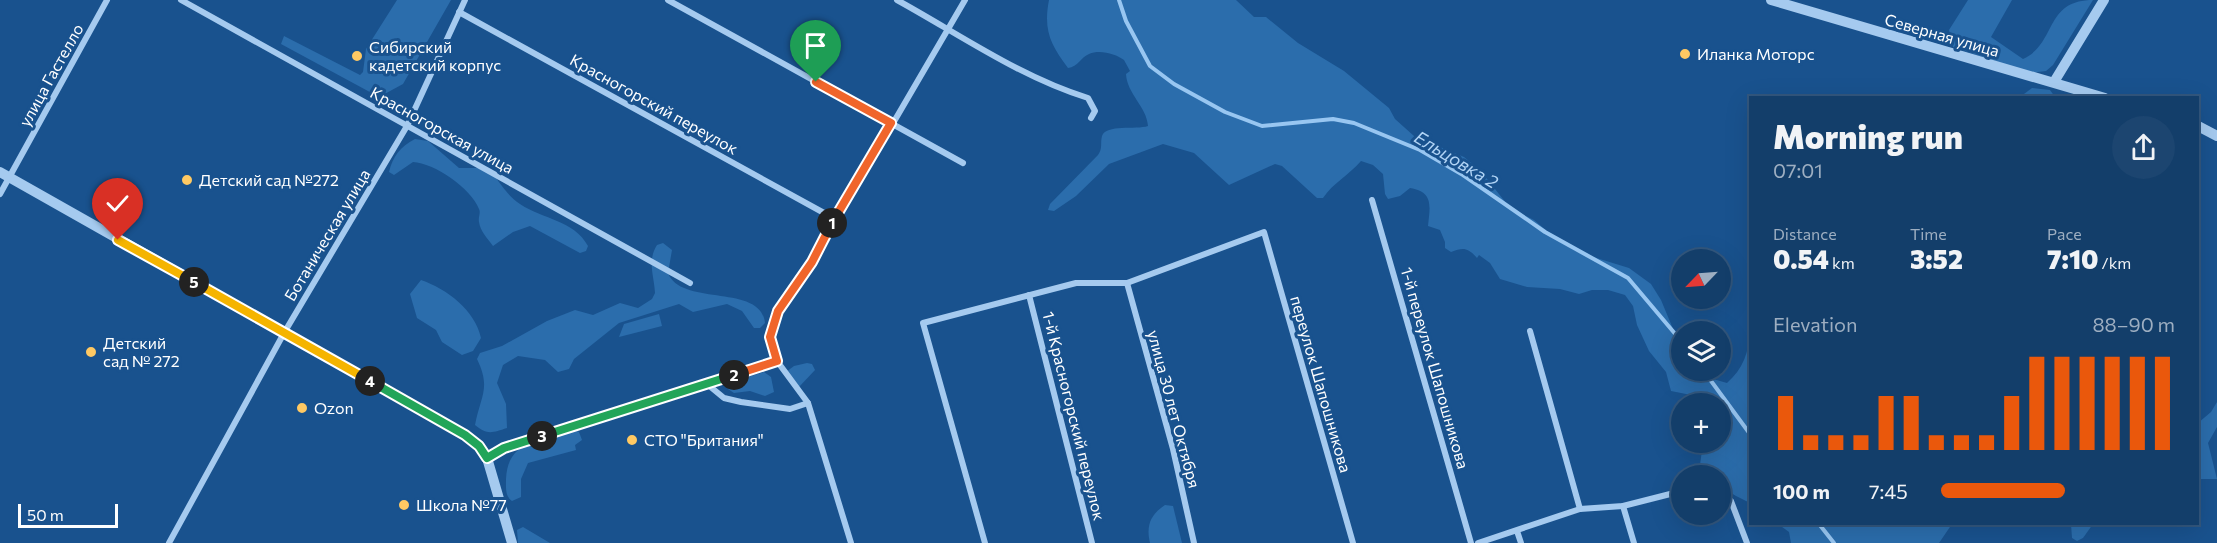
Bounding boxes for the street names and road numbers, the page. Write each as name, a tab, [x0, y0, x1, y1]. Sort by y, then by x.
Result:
street label: Северная улица	[1883, 9, 2002, 60]
street label: улица Гастелло	[14, 20, 87, 129]
street label: Красногорский переулок	[567, 49, 742, 158]
street label: Красногорская улица	[367, 82, 517, 177]
street label: Ботаническая улица	[280, 165, 373, 304]
street label: 1-й переулок Шапошникова	[1398, 265, 1473, 471]
street label: переулок Шапошникова	[1287, 293, 1356, 474]
street label: 1-й Красногорский переулок	[1039, 309, 1110, 523]
street label: улица 30 лет Октября	[1144, 328, 1205, 490]

